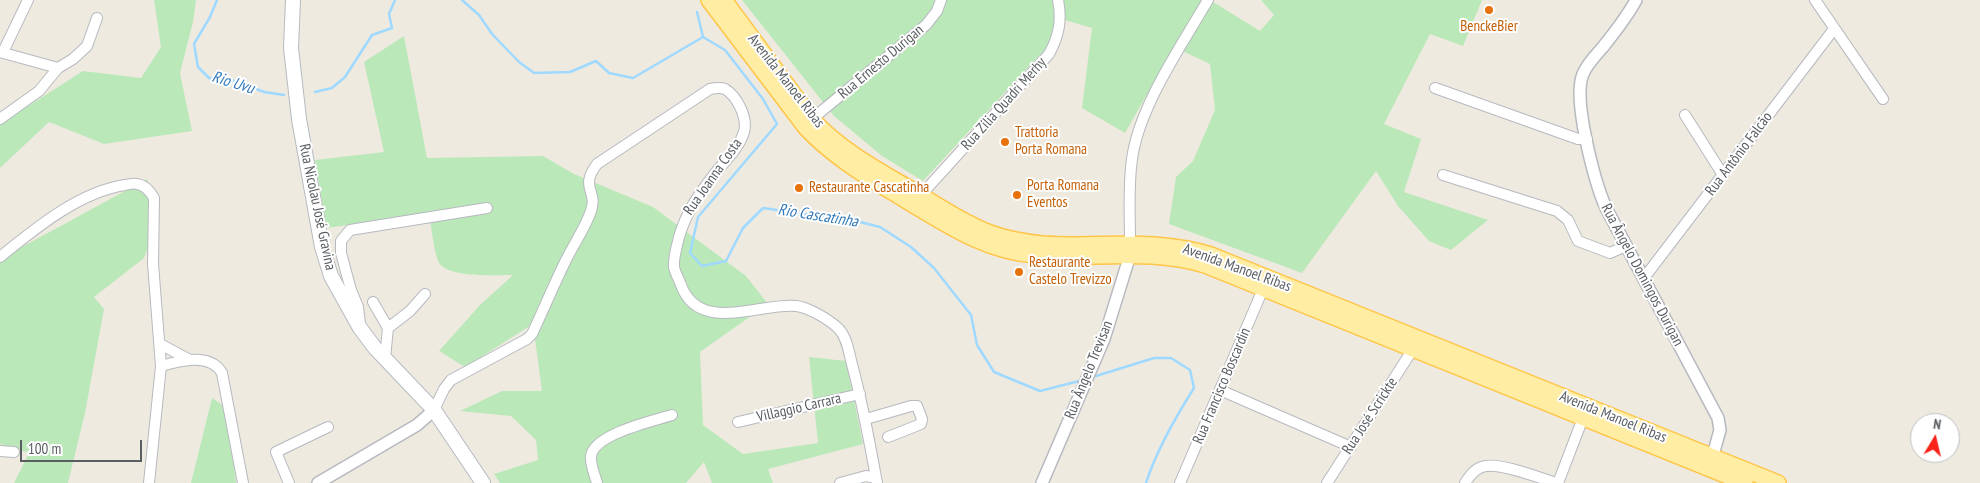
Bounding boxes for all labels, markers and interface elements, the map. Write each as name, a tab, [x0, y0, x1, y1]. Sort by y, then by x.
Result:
marker: BenckeBier	[1483, 4, 1495, 16]
place label: BenckeBier	[1460, 18, 1518, 36]
street label: Rua Ernesto Durigan	[835, 21, 927, 103]
street label: Avenida Manoel Ribas	[744, 31, 828, 131]
street label: Rua Zília Quadri Merhy	[958, 54, 1050, 154]
water label: Rio Uvu	[210, 68, 256, 98]
street label: Rua Antônio Falcão	[1702, 109, 1776, 199]
place label: Trattoria Porta Romana	[1015, 124, 1087, 159]
street label: Rua Joanna Costa	[680, 135, 746, 219]
marker: Trattoria Porta Romana	[999, 136, 1011, 148]
street label: Rua Nicolau José Gravina	[295, 142, 339, 272]
place label: Porta Romana Eventos	[1027, 177, 1099, 212]
place label: Restaurante Cascatinha	[809, 179, 929, 197]
marker: Restaurante Cascatinha	[793, 182, 805, 194]
marker: Porta Romana Eventos	[1011, 189, 1023, 201]
water label: Rio Cascatinha	[777, 200, 859, 232]
street label: Rua Ângelo Domingos Durigan	[1597, 201, 1687, 349]
street label: Avenida Manoel Ribas	[1181, 240, 1293, 296]
place label: Restaurante Castelo Trevizzo	[1029, 254, 1112, 289]
marker: Restaurante Castelo Trevizzo	[1013, 266, 1025, 278]
street label: Rua Ângelo Trevisan	[1061, 318, 1117, 422]
street label: Rua Francisco Boscardin	[1189, 325, 1255, 447]
street label: Rua José Scrickte	[1339, 374, 1401, 458]
street label: Avenida Manoel Ribas	[1557, 387, 1669, 447]
street label: Villaggio Carrara	[755, 390, 843, 426]
north arrow	[1910, 413, 1960, 463]
text: N	[1932, 415, 1942, 434]
scale bar	[22, 430, 145, 462]
text: 100 m	[28, 439, 61, 458]

